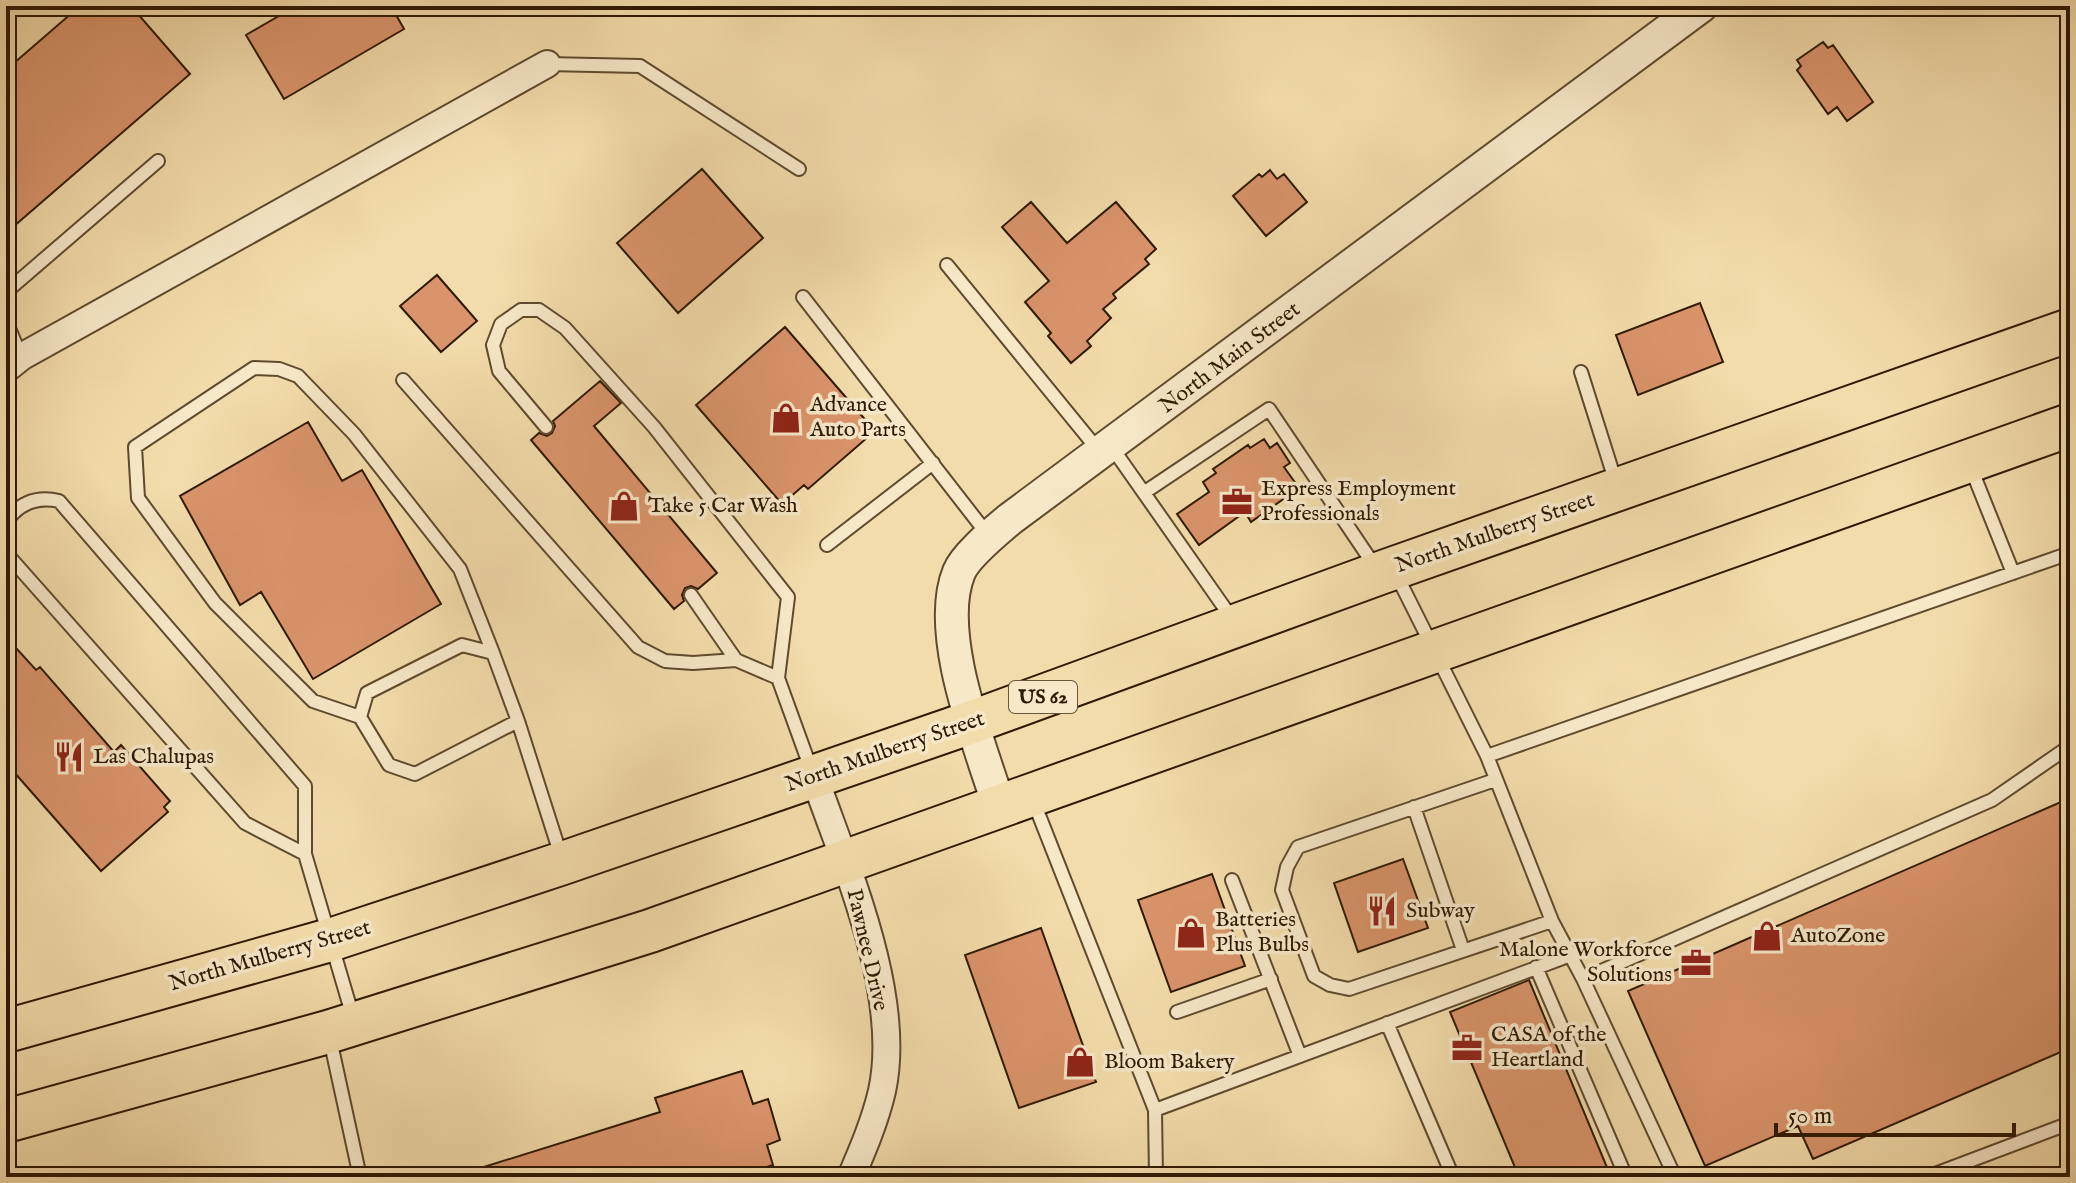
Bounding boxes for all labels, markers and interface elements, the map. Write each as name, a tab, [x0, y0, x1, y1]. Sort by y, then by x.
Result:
street label: North Main Street	[1154, 296, 1307, 420]
place label: Advance Auto Parts	[809, 391, 906, 444]
shop icon: Advance Auto Parts	[769, 401, 803, 435]
place label: Express Employment Professionals	[1261, 475, 1456, 528]
office icon: Express Employment Professionals	[1220, 485, 1254, 519]
street label: North Mulberry Street	[1392, 486, 1599, 580]
shop icon: Take 5 Car Wash	[607, 489, 641, 523]
place label: Take 5 Car Wash	[648, 492, 798, 520]
road number: US 62	[1009, 681, 1077, 713]
street label: North Mulberry Street	[782, 705, 989, 799]
restaurant icon: Las Chalupas	[52, 740, 86, 774]
place label: Las Chalupas	[93, 743, 214, 771]
street label: Pawnee Drive	[839, 886, 895, 1014]
restaurant icon: Subway	[1365, 894, 1399, 928]
place label: Subway	[1406, 897, 1475, 925]
place label: Batteries Plus Bulbs	[1215, 906, 1309, 959]
street label: North Mulberry Street	[166, 914, 375, 998]
shop icon: Batteries Plus Bulbs	[1174, 916, 1208, 950]
shop icon: AutoZone	[1750, 919, 1784, 953]
place label: AutoZone	[1790, 922, 1885, 950]
place label: Malone Workforce Solutions	[1499, 936, 1672, 989]
office icon: Malone Workforce Solutions	[1679, 946, 1713, 980]
place label: CASA of the Heartland	[1491, 1021, 1606, 1074]
office icon: CASA of the Heartland	[1450, 1031, 1484, 1065]
shop icon: Bloom Bakery	[1063, 1045, 1097, 1079]
place label: Bloom Bakery	[1104, 1048, 1235, 1076]
scale bar	[1776, 1087, 2014, 1137]
text: 50 m	[1788, 1101, 1832, 1132]

